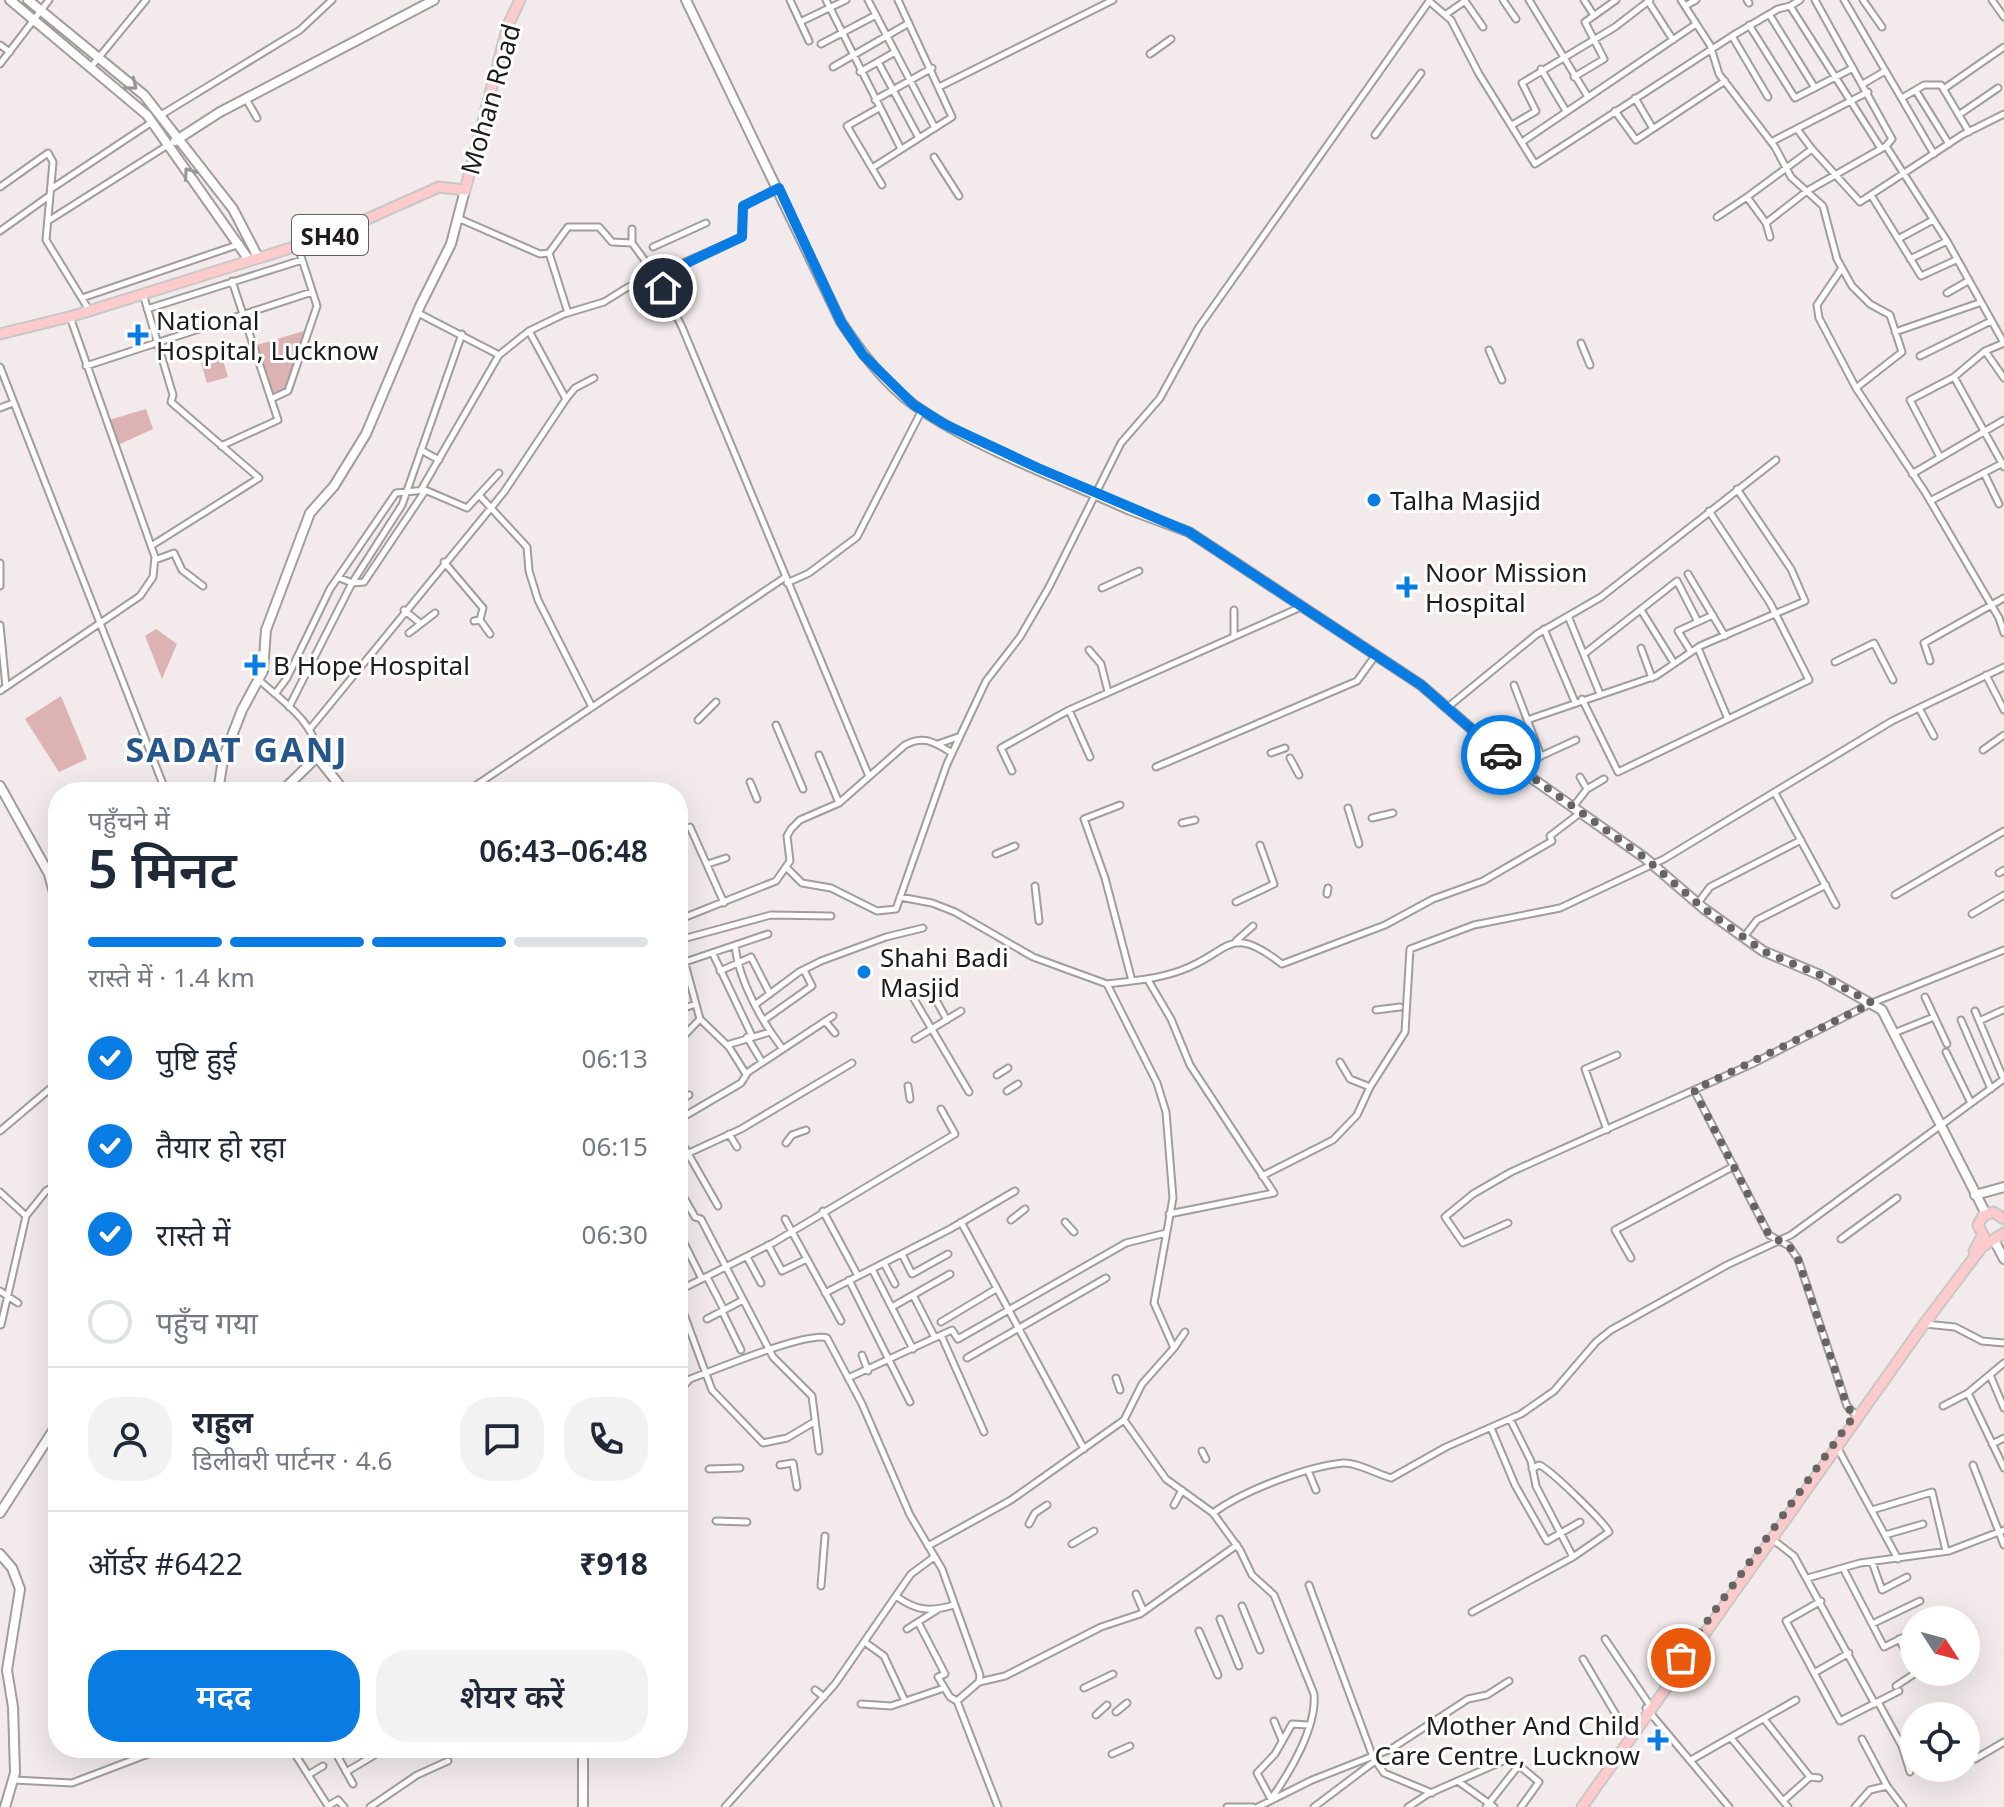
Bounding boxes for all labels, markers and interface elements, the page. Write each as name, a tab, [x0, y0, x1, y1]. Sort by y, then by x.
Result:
street label: Mohan Road	[451, 19, 529, 179]
one-way arrow	[122, 75, 137, 90]
one-way arrow	[184, 167, 199, 181]
road number: SH40	[292, 215, 368, 255]
pin	[629, 254, 697, 322]
icon: home	[641, 266, 685, 310]
place label: National Hospital, Lucknow	[156, 302, 379, 368]
marker: National Hospital, Lucknow	[127, 324, 149, 346]
place label: Talha Masjid	[1390, 482, 1541, 518]
marker: Talha Masjid	[1365, 491, 1383, 509]
place label: Noor Mission Hospital	[1425, 554, 1587, 620]
marker: Noor Mission Hospital	[1396, 576, 1418, 598]
place label: B Hope Hospital	[273, 647, 470, 683]
marker: B Hope Hospital	[244, 654, 266, 676]
courier	[1461, 715, 1541, 795]
district label: SADAT GANJ	[125, 726, 349, 772]
icon: car	[1479, 733, 1523, 777]
text: पहुँचने में	[88, 802, 170, 838]
text: 06:43–06:48	[479, 830, 648, 871]
text: 5 मिनट	[88, 832, 237, 903]
place label: Shahi Badi Masjid	[880, 939, 1009, 1005]
text: रास्ते में · 1.4 km	[88, 959, 255, 995]
marker: Shahi Badi Masjid	[855, 963, 873, 981]
icon: check	[88, 1036, 132, 1080]
text: पुष्टि हुई	[156, 1038, 237, 1079]
text: 06:13	[582, 1040, 648, 1076]
icon: check	[88, 1124, 132, 1168]
text: तैयार हो रहा	[156, 1126, 286, 1167]
text: 06:15	[582, 1128, 648, 1164]
icon: check	[88, 1212, 132, 1256]
text: रास्ते में	[156, 1214, 231, 1255]
text: 06:30	[582, 1216, 648, 1252]
text: पहुँच गया	[156, 1302, 258, 1343]
button: person	[88, 1397, 172, 1481]
button: chat	[460, 1397, 544, 1481]
button: phone	[564, 1397, 648, 1481]
text: राहुल	[192, 1401, 253, 1442]
text: डिलीवरी पार्टनर · 4.6	[192, 1442, 392, 1478]
text: ऑर्डर #6422	[88, 1543, 243, 1584]
text: ₹918	[579, 1543, 648, 1584]
north arrow	[1900, 1606, 1980, 1686]
map controls	[1900, 1606, 1980, 1782]
pin	[1647, 1624, 1715, 1692]
icon: bag	[1659, 1636, 1703, 1680]
button: मदद	[88, 1650, 360, 1742]
button: शेयर करें	[376, 1650, 648, 1742]
button: locate	[1900, 1702, 1980, 1782]
place label: Mother And Child Care Centre, Lucknow	[1374, 1707, 1641, 1773]
marker: Mother And Child Care Centre, Lucknow	[1647, 1729, 1669, 1751]

